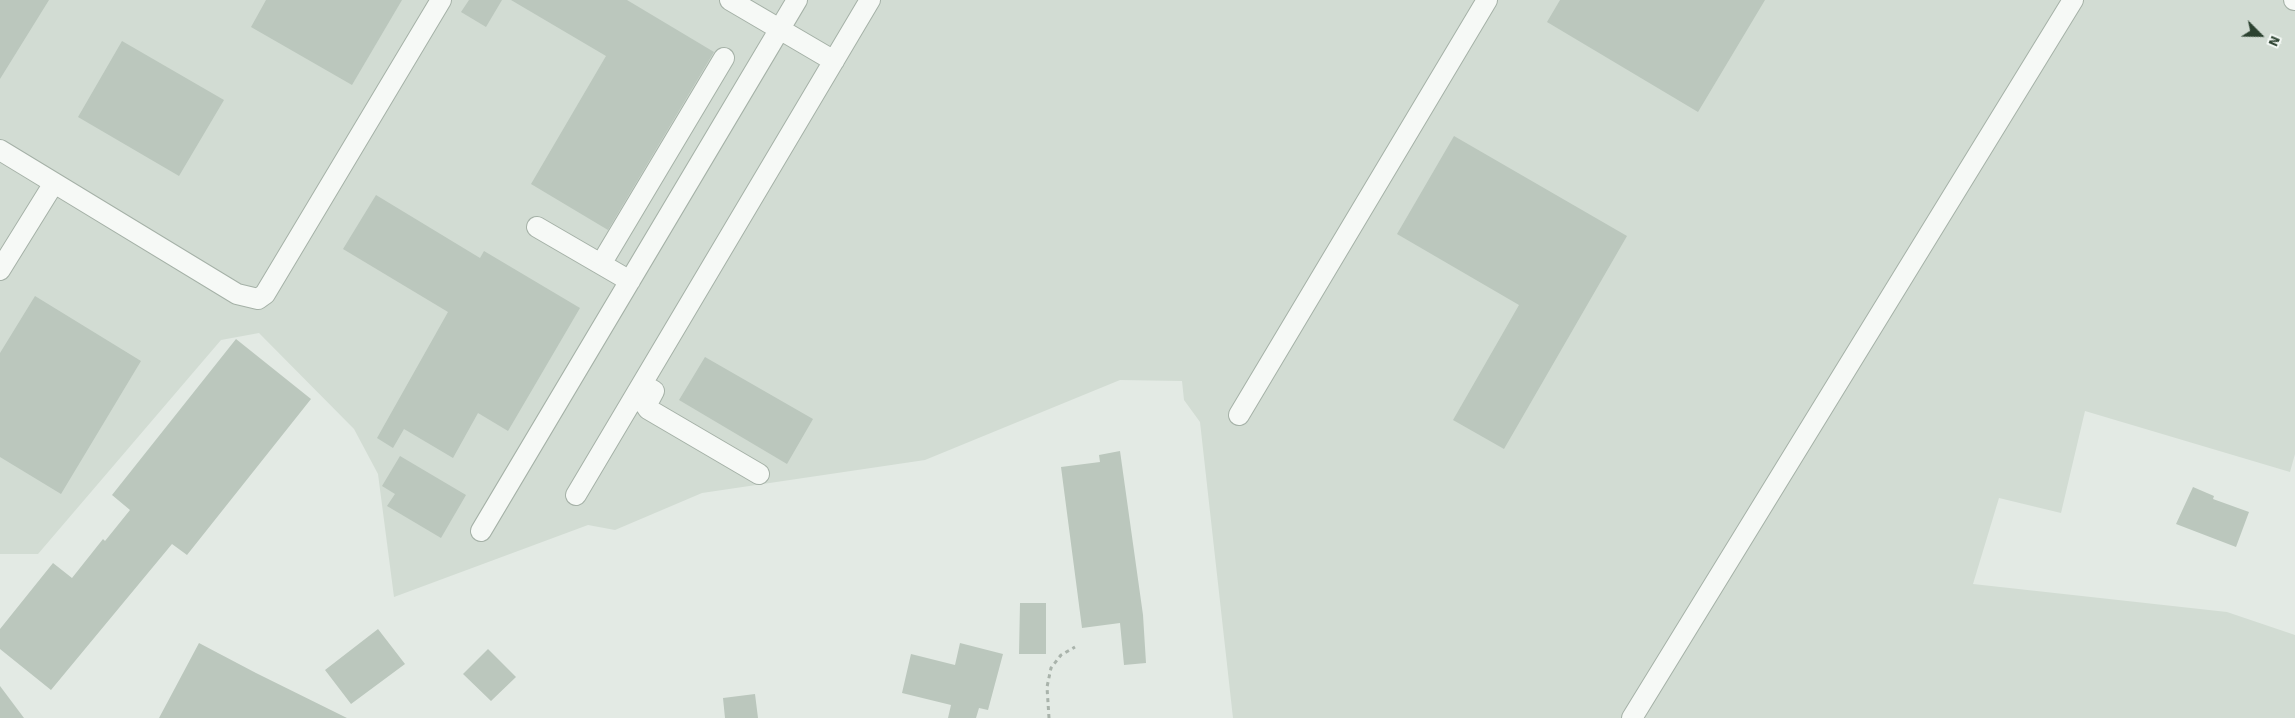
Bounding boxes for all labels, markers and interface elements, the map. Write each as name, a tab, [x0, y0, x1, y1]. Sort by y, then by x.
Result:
north arrow	[2235, 10, 2285, 60]
text: N	[2265, 33, 2284, 49]

